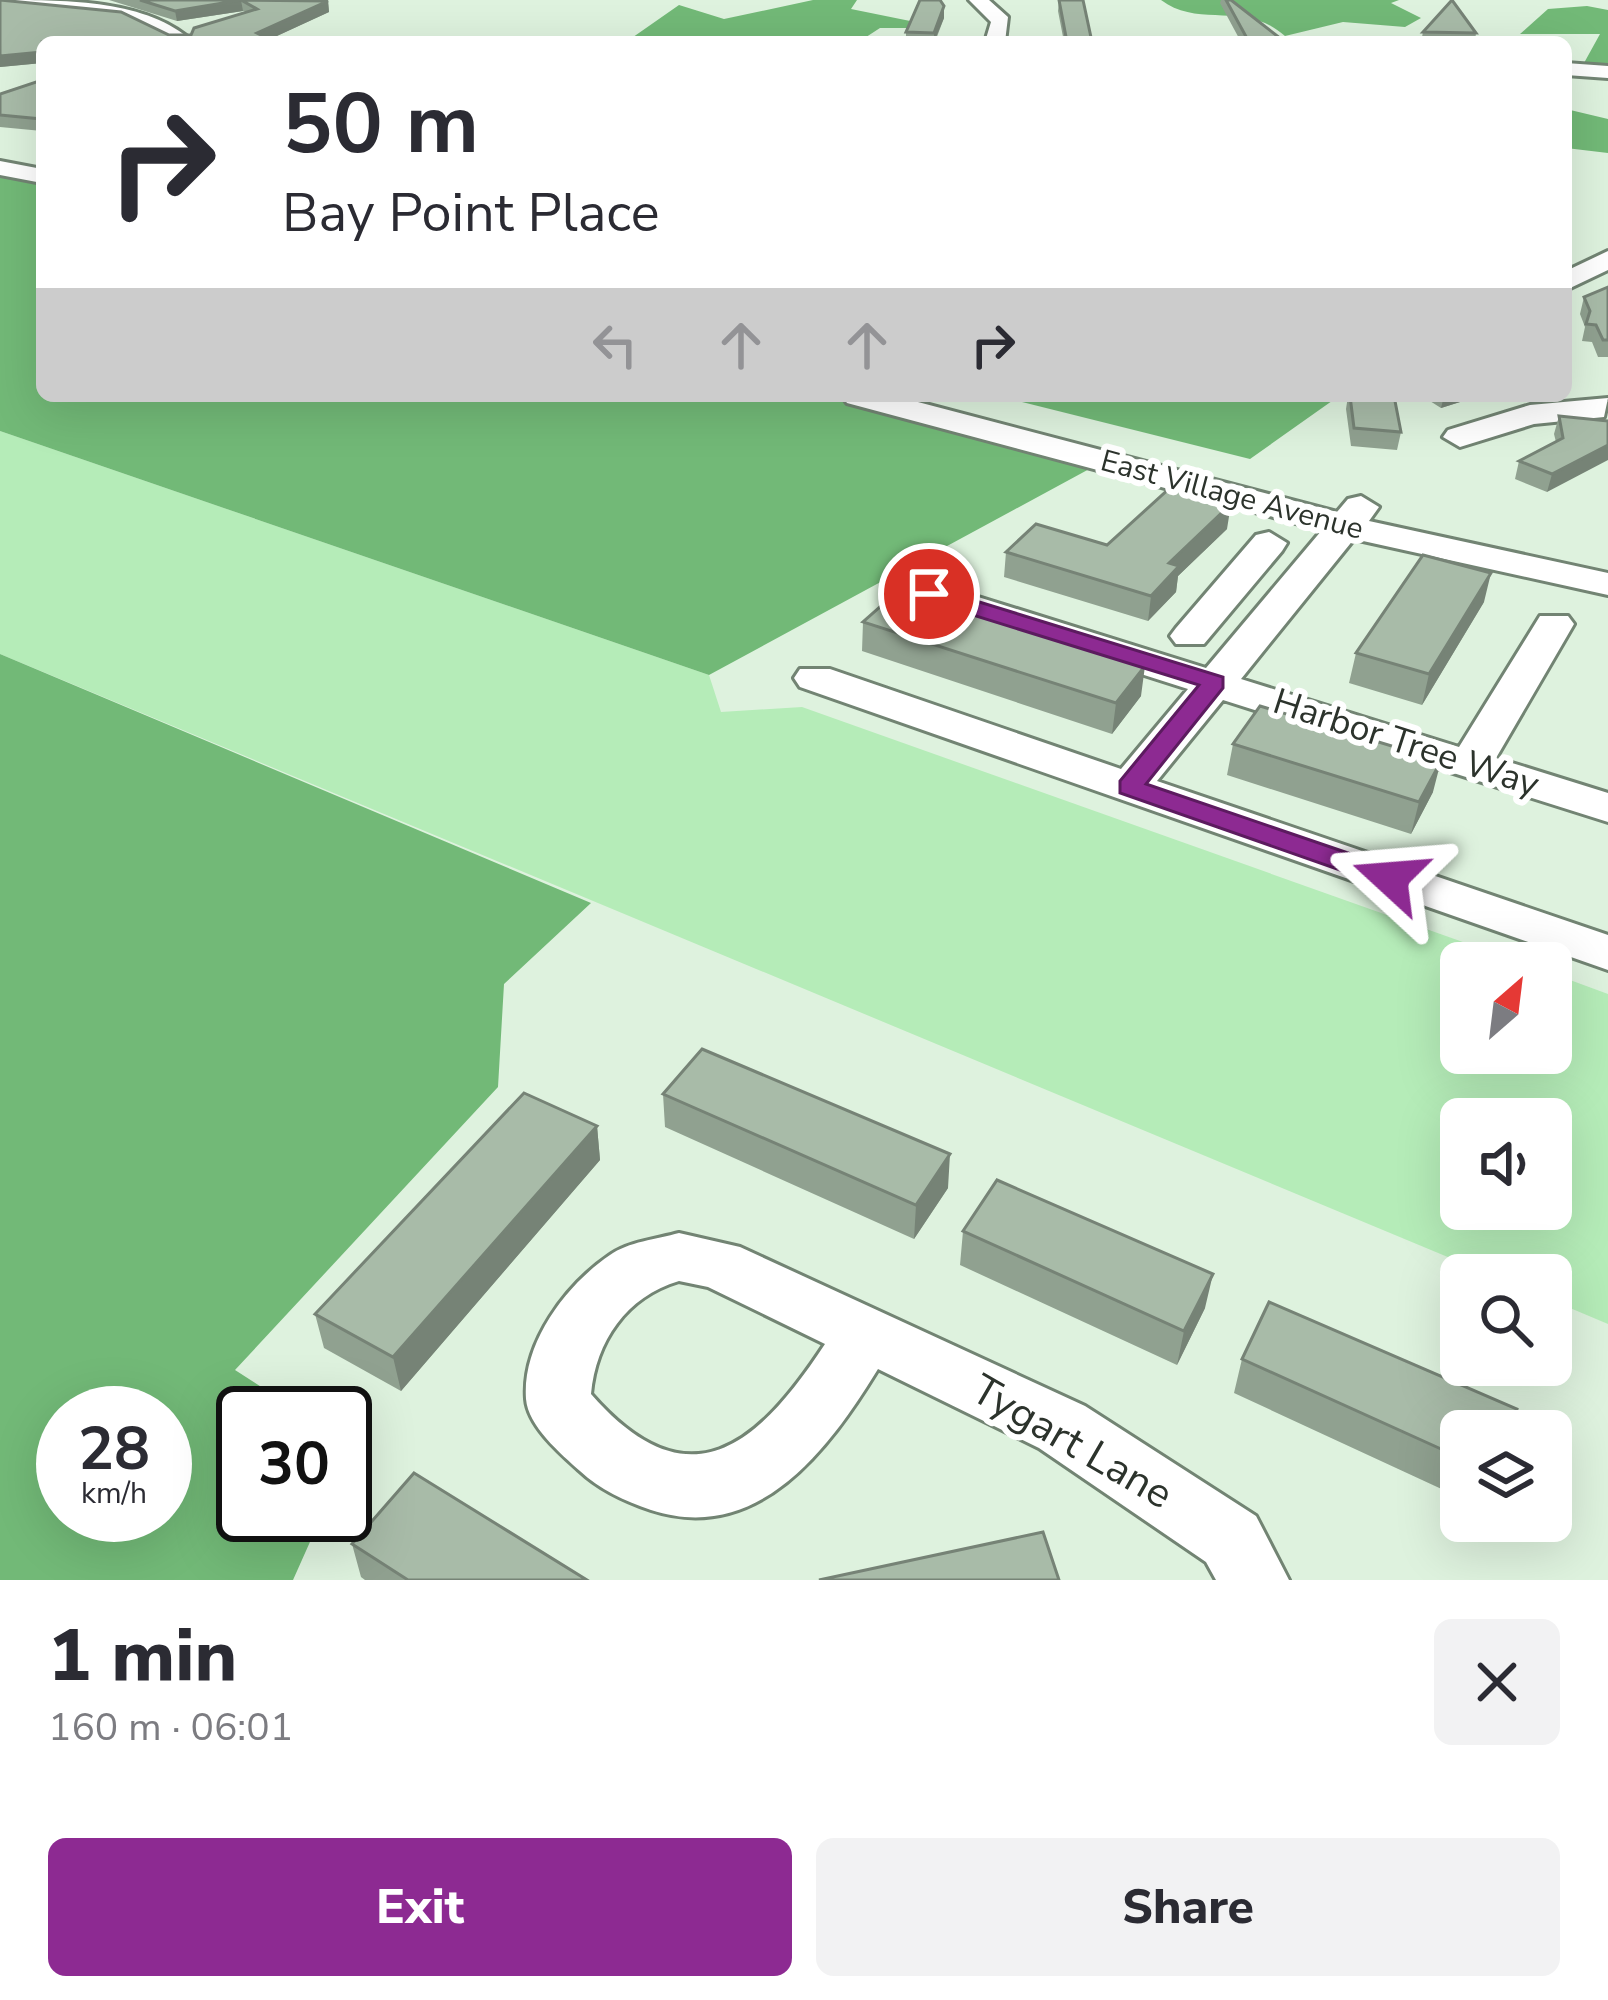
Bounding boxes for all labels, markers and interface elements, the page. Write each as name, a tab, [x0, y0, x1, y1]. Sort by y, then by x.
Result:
text: 50 m	[282, 67, 479, 182]
icon: right	[84, 84, 240, 240]
text: Bay Point Place	[282, 176, 659, 250]
icon: left	[582, 312, 648, 378]
icon: ahead	[708, 312, 774, 378]
icon: ahead	[834, 312, 900, 378]
icon: right	[960, 312, 1026, 378]
street label: East Village Avenue	[1096, 440, 1368, 550]
pin	[878, 543, 980, 645]
icon: arrive	[896, 561, 962, 627]
street label: Harbor Tree Way	[1267, 677, 1546, 809]
position arrow	[1327, 815, 1453, 941]
north arrow	[1440, 942, 1572, 1074]
map controls	[1440, 942, 1572, 1542]
button: sound	[1440, 1098, 1572, 1230]
button: search	[1440, 1254, 1572, 1386]
street label: Tygart Lane	[961, 1361, 1183, 1523]
speed limit sign: 30	[216, 1386, 372, 1542]
text: 28	[78, 1408, 150, 1490]
button: layers	[1440, 1410, 1572, 1542]
text: km/h	[81, 1473, 147, 1514]
text: 1 min	[48, 1607, 237, 1705]
button: close	[1434, 1619, 1560, 1745]
text: 160 m · 06:01	[48, 1701, 293, 1754]
button: Exit	[48, 1838, 792, 1976]
button: Share	[816, 1838, 1560, 1976]

